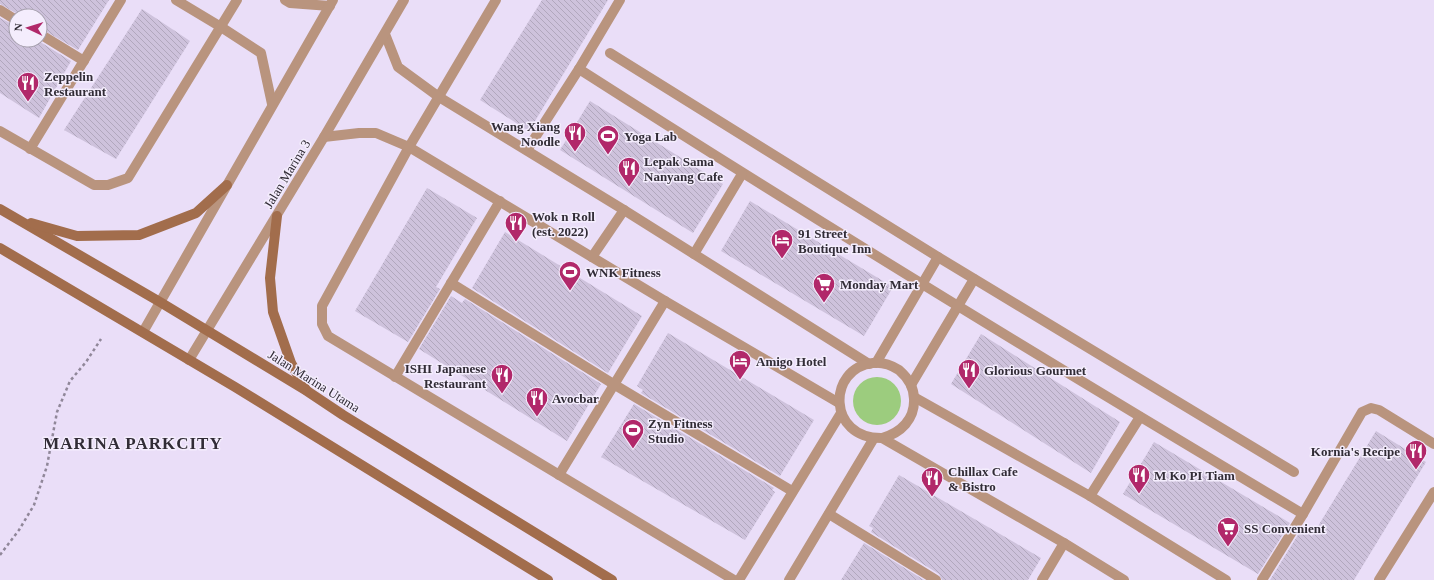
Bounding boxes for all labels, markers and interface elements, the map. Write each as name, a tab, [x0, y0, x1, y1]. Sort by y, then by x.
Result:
north arrow	[8, 8, 48, 48]
text: N	[12, 23, 24, 32]
place label: Zeppelin Restaurant	[44, 69, 107, 99]
restaurant icon: Zeppelin Restaurant	[15, 70, 41, 103]
place label: Wang Xiang Noodle	[491, 119, 560, 149]
restaurant icon: Wang Xiang Noodle	[562, 120, 588, 153]
sports icon: Yoga Lab	[595, 123, 621, 156]
place label: Yoga Lab	[624, 129, 677, 144]
street label: Jalan Marina 3	[261, 137, 313, 211]
place label: Lepak Sama Nanyang Cafe	[644, 154, 723, 184]
restaurant icon: Lepak Sama Nanyang Cafe	[616, 155, 642, 188]
place label: Wok n Roll (est. 2022)	[532, 209, 595, 239]
restaurant icon: Wok n Roll (est. 2022)	[503, 210, 529, 243]
place label: 91 Street Boutique Inn	[798, 226, 872, 256]
hotel icon: 91 Street Boutique Inn	[769, 227, 795, 260]
sports icon: WNK Fitness	[557, 259, 583, 292]
place label: WNK Fitness	[586, 265, 661, 280]
supermarket icon: Monday Mart	[811, 271, 837, 304]
place label: Monday Mart	[840, 277, 919, 292]
street label: Jalan Marina Utama	[265, 347, 363, 415]
hotel icon: Amigo Hotel	[727, 348, 753, 381]
place label: Amigo Hotel	[756, 354, 827, 369]
restaurant icon: Glorious Gourmet	[956, 357, 982, 390]
place label: ISHI Japanese Restaurant	[405, 361, 487, 391]
restaurant icon: ISHI Japanese Restaurant	[489, 362, 515, 395]
place label: Glorious Gourmet	[984, 363, 1087, 378]
restaurant icon: Avocbar	[524, 385, 550, 418]
place label: Avocbar	[552, 391, 599, 406]
place label: Zyn Fitness Studio	[648, 416, 713, 446]
sports icon: Zyn Fitness Studio	[620, 417, 646, 450]
district label: MARINA PARKCITY	[43, 434, 223, 453]
restaurant icon: Kornia's Recipe	[1403, 438, 1429, 471]
place label: Kornia's Recipe	[1311, 444, 1400, 459]
restaurant icon: M Ko PI Tiam	[1126, 462, 1152, 495]
place label: Chillax Cafe & Bistro	[948, 464, 1018, 494]
restaurant icon: Chillax Cafe & Bistro	[919, 465, 945, 498]
place label: M Ko PI Tiam	[1154, 468, 1235, 483]
supermarket icon: SS Convenient	[1215, 515, 1241, 548]
place label: SS Convenient	[1244, 521, 1326, 536]

